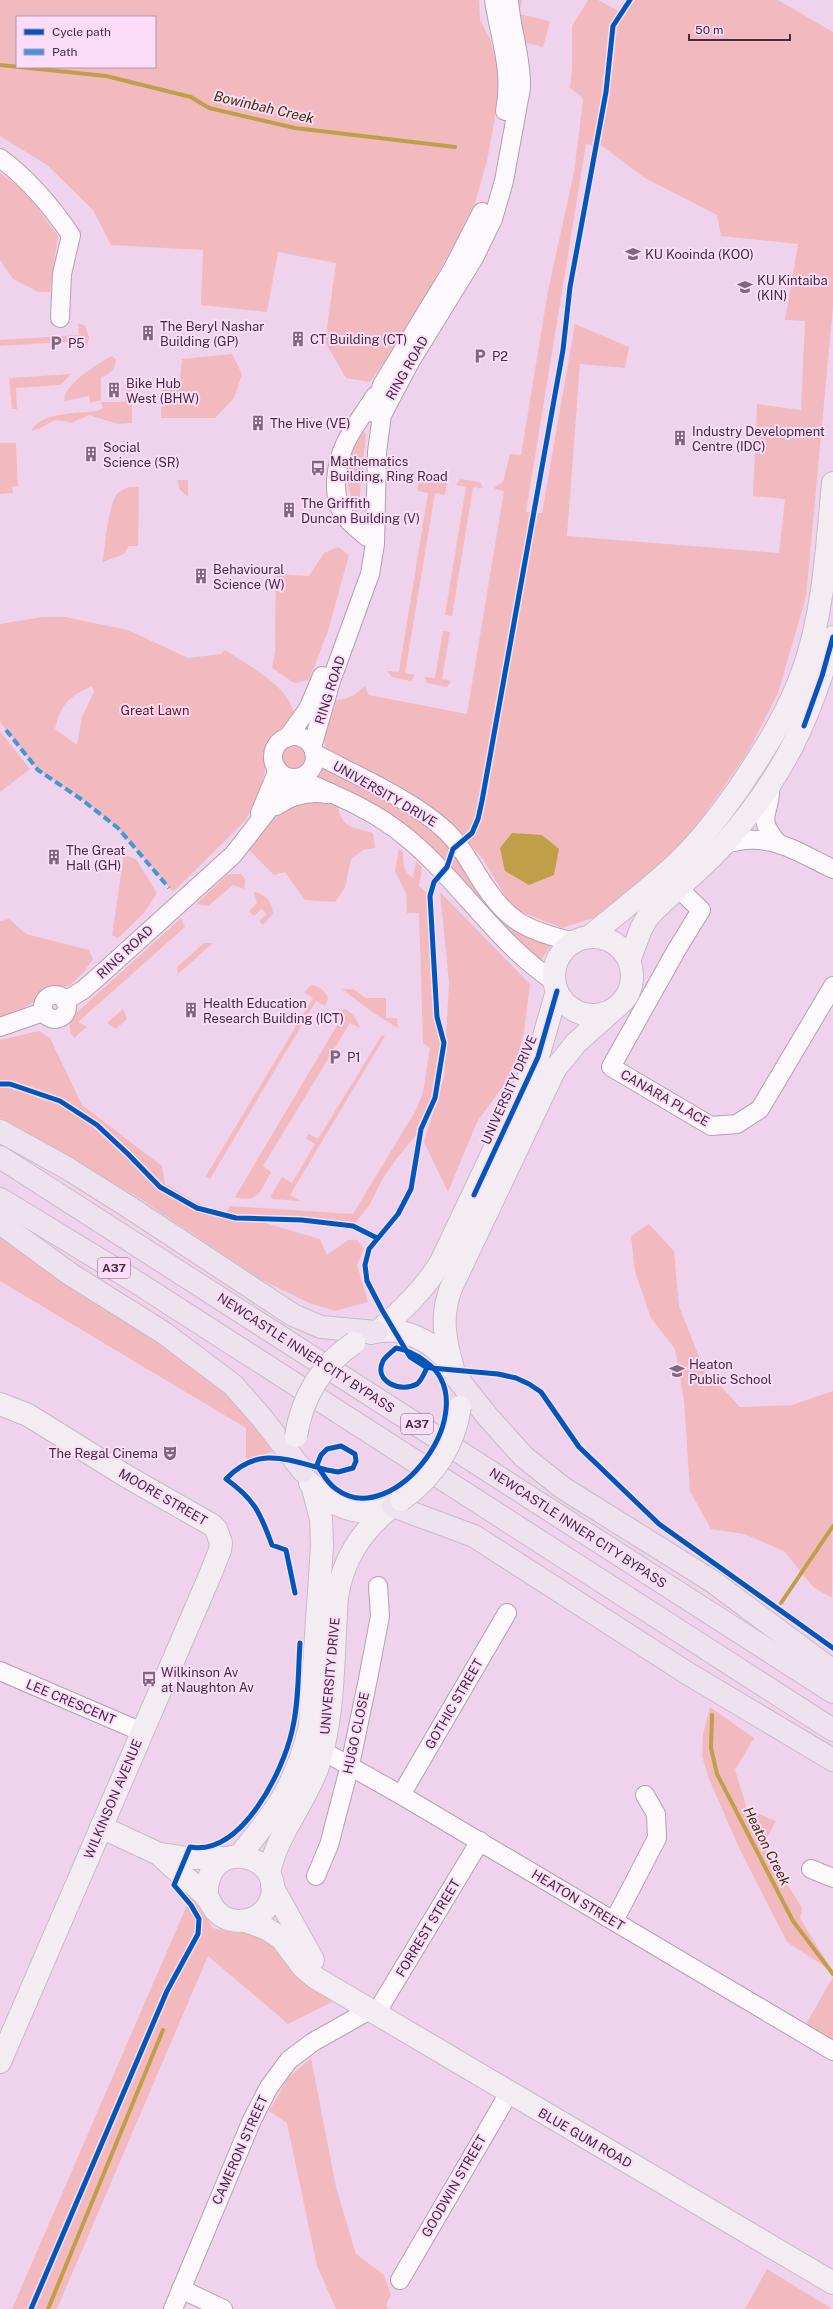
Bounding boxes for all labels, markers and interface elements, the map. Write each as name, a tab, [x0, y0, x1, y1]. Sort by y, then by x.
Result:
legend	[16, 16, 156, 68]
scale bar	[689, 16, 790, 42]
text: 50 m	[695, 23, 723, 37]
text: Cycle path	[52, 25, 111, 39]
text: Path	[52, 45, 78, 59]
water label: Bowinbah Creek	[212, 88, 316, 126]
school or university icon: KU Kooinda (KOO)	[624, 245, 642, 263]
place label: KU Kooinda (KOO)	[645, 247, 754, 262]
place label: KU Kintaiba (KIN)	[757, 273, 828, 303]
school or university icon: KU Kintaiba (KIN)	[736, 278, 754, 296]
place label: The Beryl Nashar Building (GP)	[160, 319, 264, 349]
building icon: The Beryl Nashar Building (GP)	[139, 324, 157, 342]
building icon: CT Building (CT)	[289, 330, 307, 348]
place label: CT Building (CT)	[310, 332, 407, 347]
parking icon: P5	[47, 334, 65, 352]
street label: RING ROAD	[383, 334, 431, 402]
place label: P5	[68, 336, 85, 351]
parking icon: P2	[471, 347, 489, 365]
place label: P2	[492, 349, 508, 364]
place label: Bike Hub West (BHW)	[126, 376, 199, 406]
building icon: Bike Hub West (BHW)	[105, 381, 123, 399]
building icon: The Hive (VE)	[249, 414, 267, 432]
place label: The Hive (VE)	[270, 416, 351, 431]
place label: Industry Development Centre (IDC)	[692, 424, 825, 454]
building icon: Industry Development Centre (IDC)	[671, 429, 689, 447]
place label: Social Science (SR)	[103, 440, 180, 470]
building icon: Social Science (SR)	[82, 445, 100, 463]
place label: Mathematics Building, Ring Road	[330, 454, 448, 484]
bus stop icon: Mathematics Building, Ring Road	[309, 459, 327, 477]
place label: The Griffith Duncan Building (V)	[301, 496, 420, 526]
building icon: The Griffith Duncan Building (V)	[280, 501, 298, 519]
place label: Behavioural Science (W)	[213, 562, 285, 592]
building icon: Behavioural Science (W)	[192, 567, 210, 585]
street label: RING ROAD	[312, 654, 348, 726]
park label: Great Lawn	[121, 703, 189, 718]
street label: UNIVERSITY DRIVE	[330, 758, 440, 830]
place label: The Great Hall (GH)	[66, 843, 125, 873]
building icon: The Great Hall (GH)	[45, 848, 63, 866]
street label: RING ROAD	[94, 922, 156, 982]
place label: Health Education Research Building (ICT)	[203, 996, 344, 1026]
building icon: Health Education Research Building (ICT)	[182, 1001, 200, 1019]
street label: UNIVERSITY DRIVE	[478, 1033, 540, 1147]
parking icon: P1	[326, 1048, 344, 1066]
place label: P1	[347, 1050, 361, 1065]
street label: CANARA PLACE	[618, 1066, 712, 1130]
road number: A37	[98, 1258, 130, 1278]
street label: NEWCASTLE INNER CITY BYPASS	[215, 1290, 397, 1416]
place label: Heaton Public School	[689, 1357, 772, 1387]
school or university icon: Heaton Public School	[668, 1362, 686, 1380]
road number: A37	[401, 1414, 433, 1434]
theatre icon: The Regal Cinema	[161, 1444, 179, 1462]
place label: The Regal Cinema	[49, 1446, 158, 1461]
street label: NEWCASTLE INNER CITY BYPASS	[487, 1465, 669, 1591]
street label: MOORE STREET	[116, 1466, 210, 1529]
street label: UNIVERSITY DRIVE	[317, 1617, 343, 1735]
street label: GOTHIC STREET	[422, 1656, 486, 1752]
place label: Wilkinson Av at Naughton Av	[161, 1665, 254, 1695]
bus stop icon: Wilkinson Av at Naughton Av	[140, 1670, 158, 1688]
street label: LEE CRESCENT	[24, 1676, 118, 1728]
street label: HUGO CLOSE	[340, 1691, 372, 1775]
street label: WILKINSON AVENUE	[81, 1737, 145, 1861]
water label: Heaton Creek	[740, 1804, 794, 1888]
street label: HEATON STREET	[529, 1866, 627, 1934]
street label: FORREST STREET	[393, 1876, 463, 1980]
street label: CAMERON STREET	[209, 2093, 271, 2207]
street label: BLUE GUM ROAD	[535, 2105, 635, 2171]
street label: GOODWIN STREET	[419, 2132, 490, 2240]

